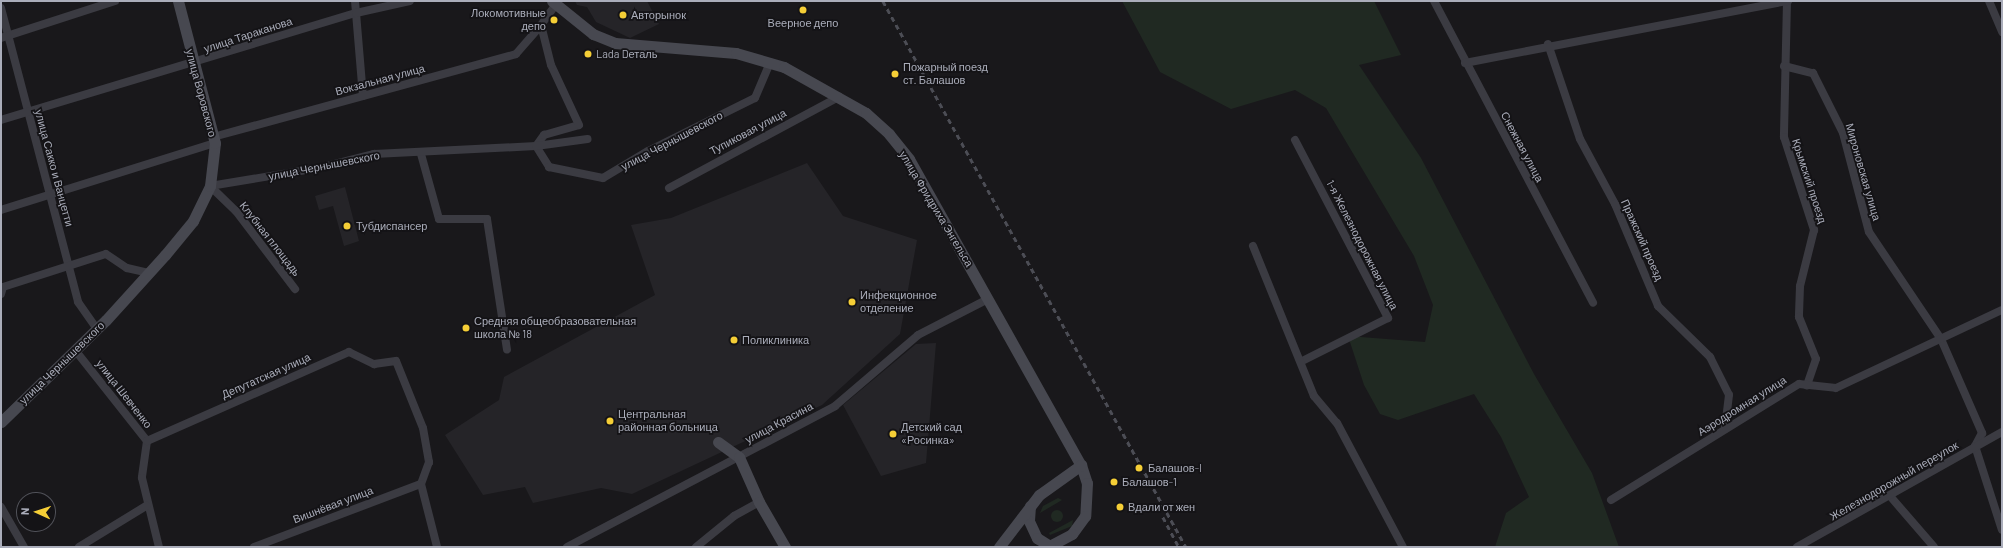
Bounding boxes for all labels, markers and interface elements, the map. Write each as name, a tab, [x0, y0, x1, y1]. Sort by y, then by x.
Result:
marker: Веерное депо	[798, 5, 808, 15]
place label: Локомотивные депо	[471, 7, 546, 33]
place label: Авторынок	[631, 8, 686, 22]
marker: Авторынок	[618, 10, 628, 20]
street label: улица Тараканова	[202, 14, 294, 56]
marker: Локомотивные депо	[549, 15, 559, 25]
place label: Веерное депо	[768, 16, 838, 30]
place label: Lada Dеталь	[596, 47, 657, 61]
street label: улица Воровского	[183, 48, 219, 138]
marker: Lada Dеталь	[583, 49, 593, 59]
place label: Пожарный поезд ст. Балашов	[903, 61, 988, 87]
street label: Вокзальная улица	[334, 62, 426, 98]
marker: Пожарный поезд ст. Балашов	[890, 69, 900, 79]
street label: Тупиковая улица	[707, 106, 789, 158]
street label: улица Сакко и Ванцетти	[32, 108, 76, 228]
street label: улица Чернышевского	[619, 109, 725, 173]
street label: Снежная улица	[1498, 109, 1546, 185]
street label: Мироновская улица	[1843, 122, 1883, 222]
street label: Крымский проезд	[1789, 137, 1829, 225]
street label: улица Чернышевского	[267, 149, 381, 183]
street label: улица Фридриха Энгельса	[896, 149, 976, 269]
street label: 1-я Железнодорожная улица	[1323, 178, 1401, 312]
street label: Пражский проезд	[1618, 197, 1666, 283]
street label: Клубная площадь	[237, 199, 303, 279]
place label: Тубдиспансер	[356, 219, 427, 233]
marker: Тубдиспансер	[341, 220, 353, 232]
place label: Инфекционное отделение	[860, 289, 937, 315]
marker: Инфекционное отделение	[847, 297, 857, 307]
place label: Средняя общеобразовательная школа № 18	[474, 315, 636, 341]
street label: улица Чернышевского	[17, 319, 107, 407]
marker: Средняя общеобразовательная школа № 18	[461, 323, 471, 333]
place label: Поликлиника	[742, 333, 809, 347]
marker: Поликлиника	[729, 335, 739, 345]
street label: Депутатская улица	[220, 350, 312, 402]
street label: улица Шевченко	[93, 357, 155, 431]
street label: Аэродромная улица	[1695, 373, 1789, 439]
street label: улица Красина	[743, 400, 815, 446]
place label: Центральная районная больница	[618, 408, 718, 434]
marker: Центральная районная больница	[605, 416, 615, 426]
place label: Детский сад «Росинка»	[901, 421, 962, 447]
marker: Детский сад «Росинка»	[888, 429, 898, 439]
street label: Железнодорожный переулок	[1827, 439, 1961, 523]
place label: Балашов-I	[1148, 461, 1202, 475]
marker: Балашов-I	[1133, 462, 1145, 474]
place label: Балашов-1	[1122, 475, 1177, 489]
marker: Балашов-1	[1109, 477, 1119, 487]
street label: Вишнёвая улица	[291, 484, 375, 526]
north arrow	[16, 492, 56, 532]
place label: Вдали от жен	[1128, 500, 1195, 514]
marker: Вдали от жен	[1115, 502, 1125, 512]
text: N	[18, 507, 31, 515]

